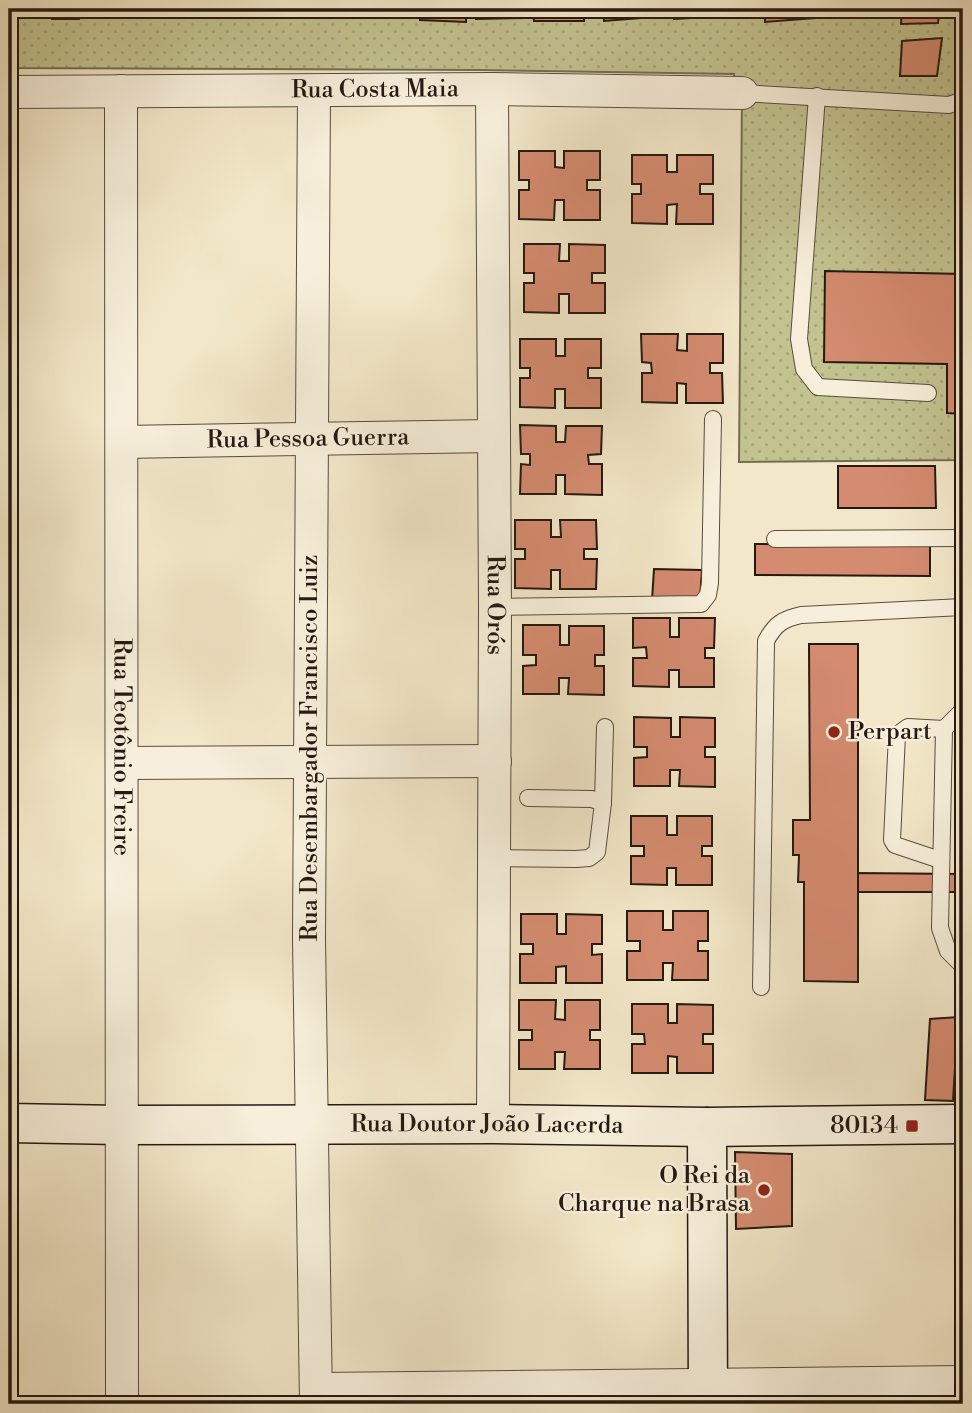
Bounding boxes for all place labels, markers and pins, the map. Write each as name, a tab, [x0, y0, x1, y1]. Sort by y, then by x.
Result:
place label: Perpart	[848, 717, 932, 747]
marker: Perpart	[826, 724, 842, 740]
place label: 80134	[830, 1111, 898, 1141]
marker: 80134	[904, 1118, 920, 1134]
place label: O Rei da Charque na Brasa	[558, 1161, 751, 1219]
marker: O Rei da Charque na Brasa	[756, 1182, 772, 1198]

